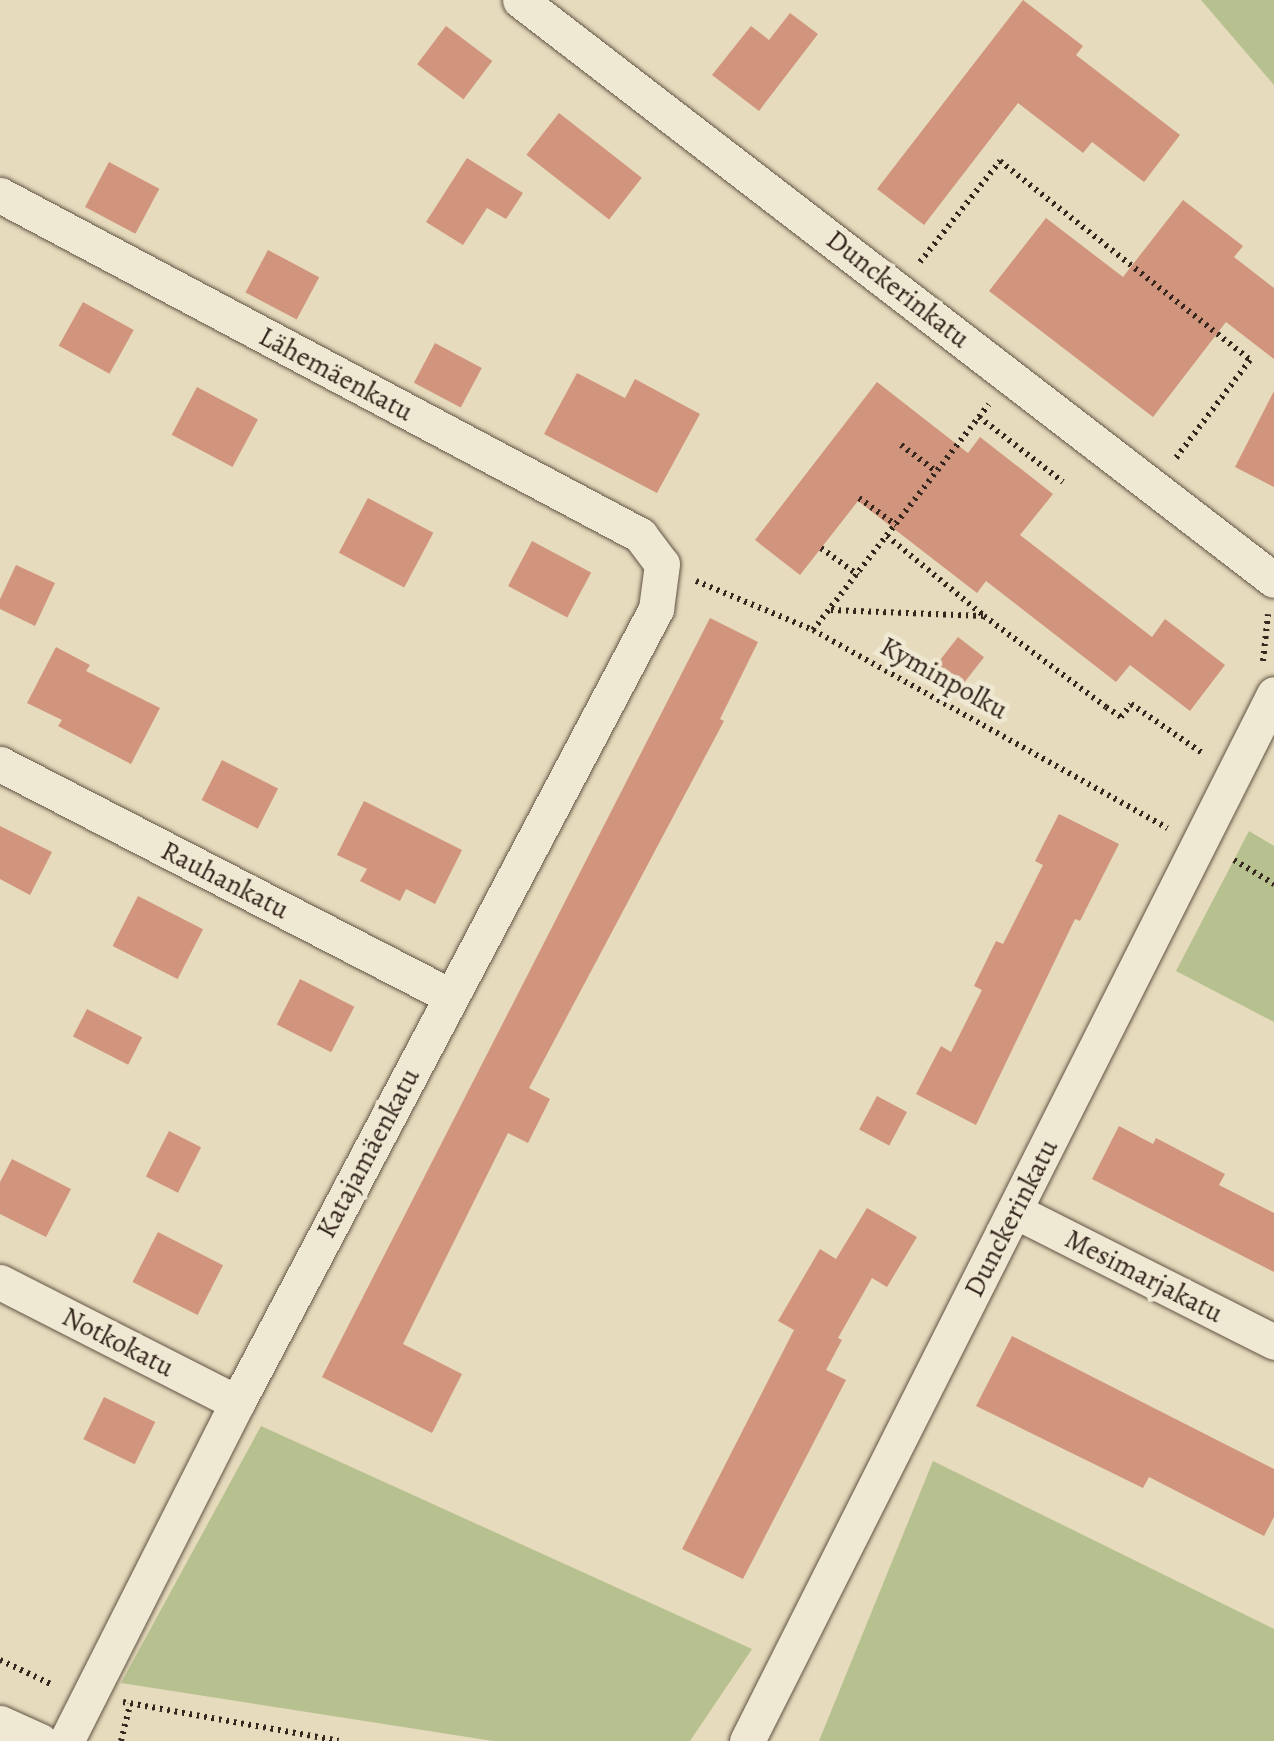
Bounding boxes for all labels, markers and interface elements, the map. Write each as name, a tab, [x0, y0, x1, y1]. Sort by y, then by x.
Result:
street label: Dunckerinkatu	[820, 223, 976, 355]
street label: Lähemäenkatu	[253, 319, 419, 429]
street label: Kyminpolku	[874, 629, 1014, 727]
street label: Rauhankatu	[156, 834, 294, 926]
street label: Katajamäenkatu	[309, 1062, 427, 1244]
street label: Dunckerinkatu	[957, 1133, 1065, 1303]
street label: Mesimarjakatu	[1059, 1222, 1229, 1330]
street label: Notkokatu	[57, 1300, 179, 1384]

